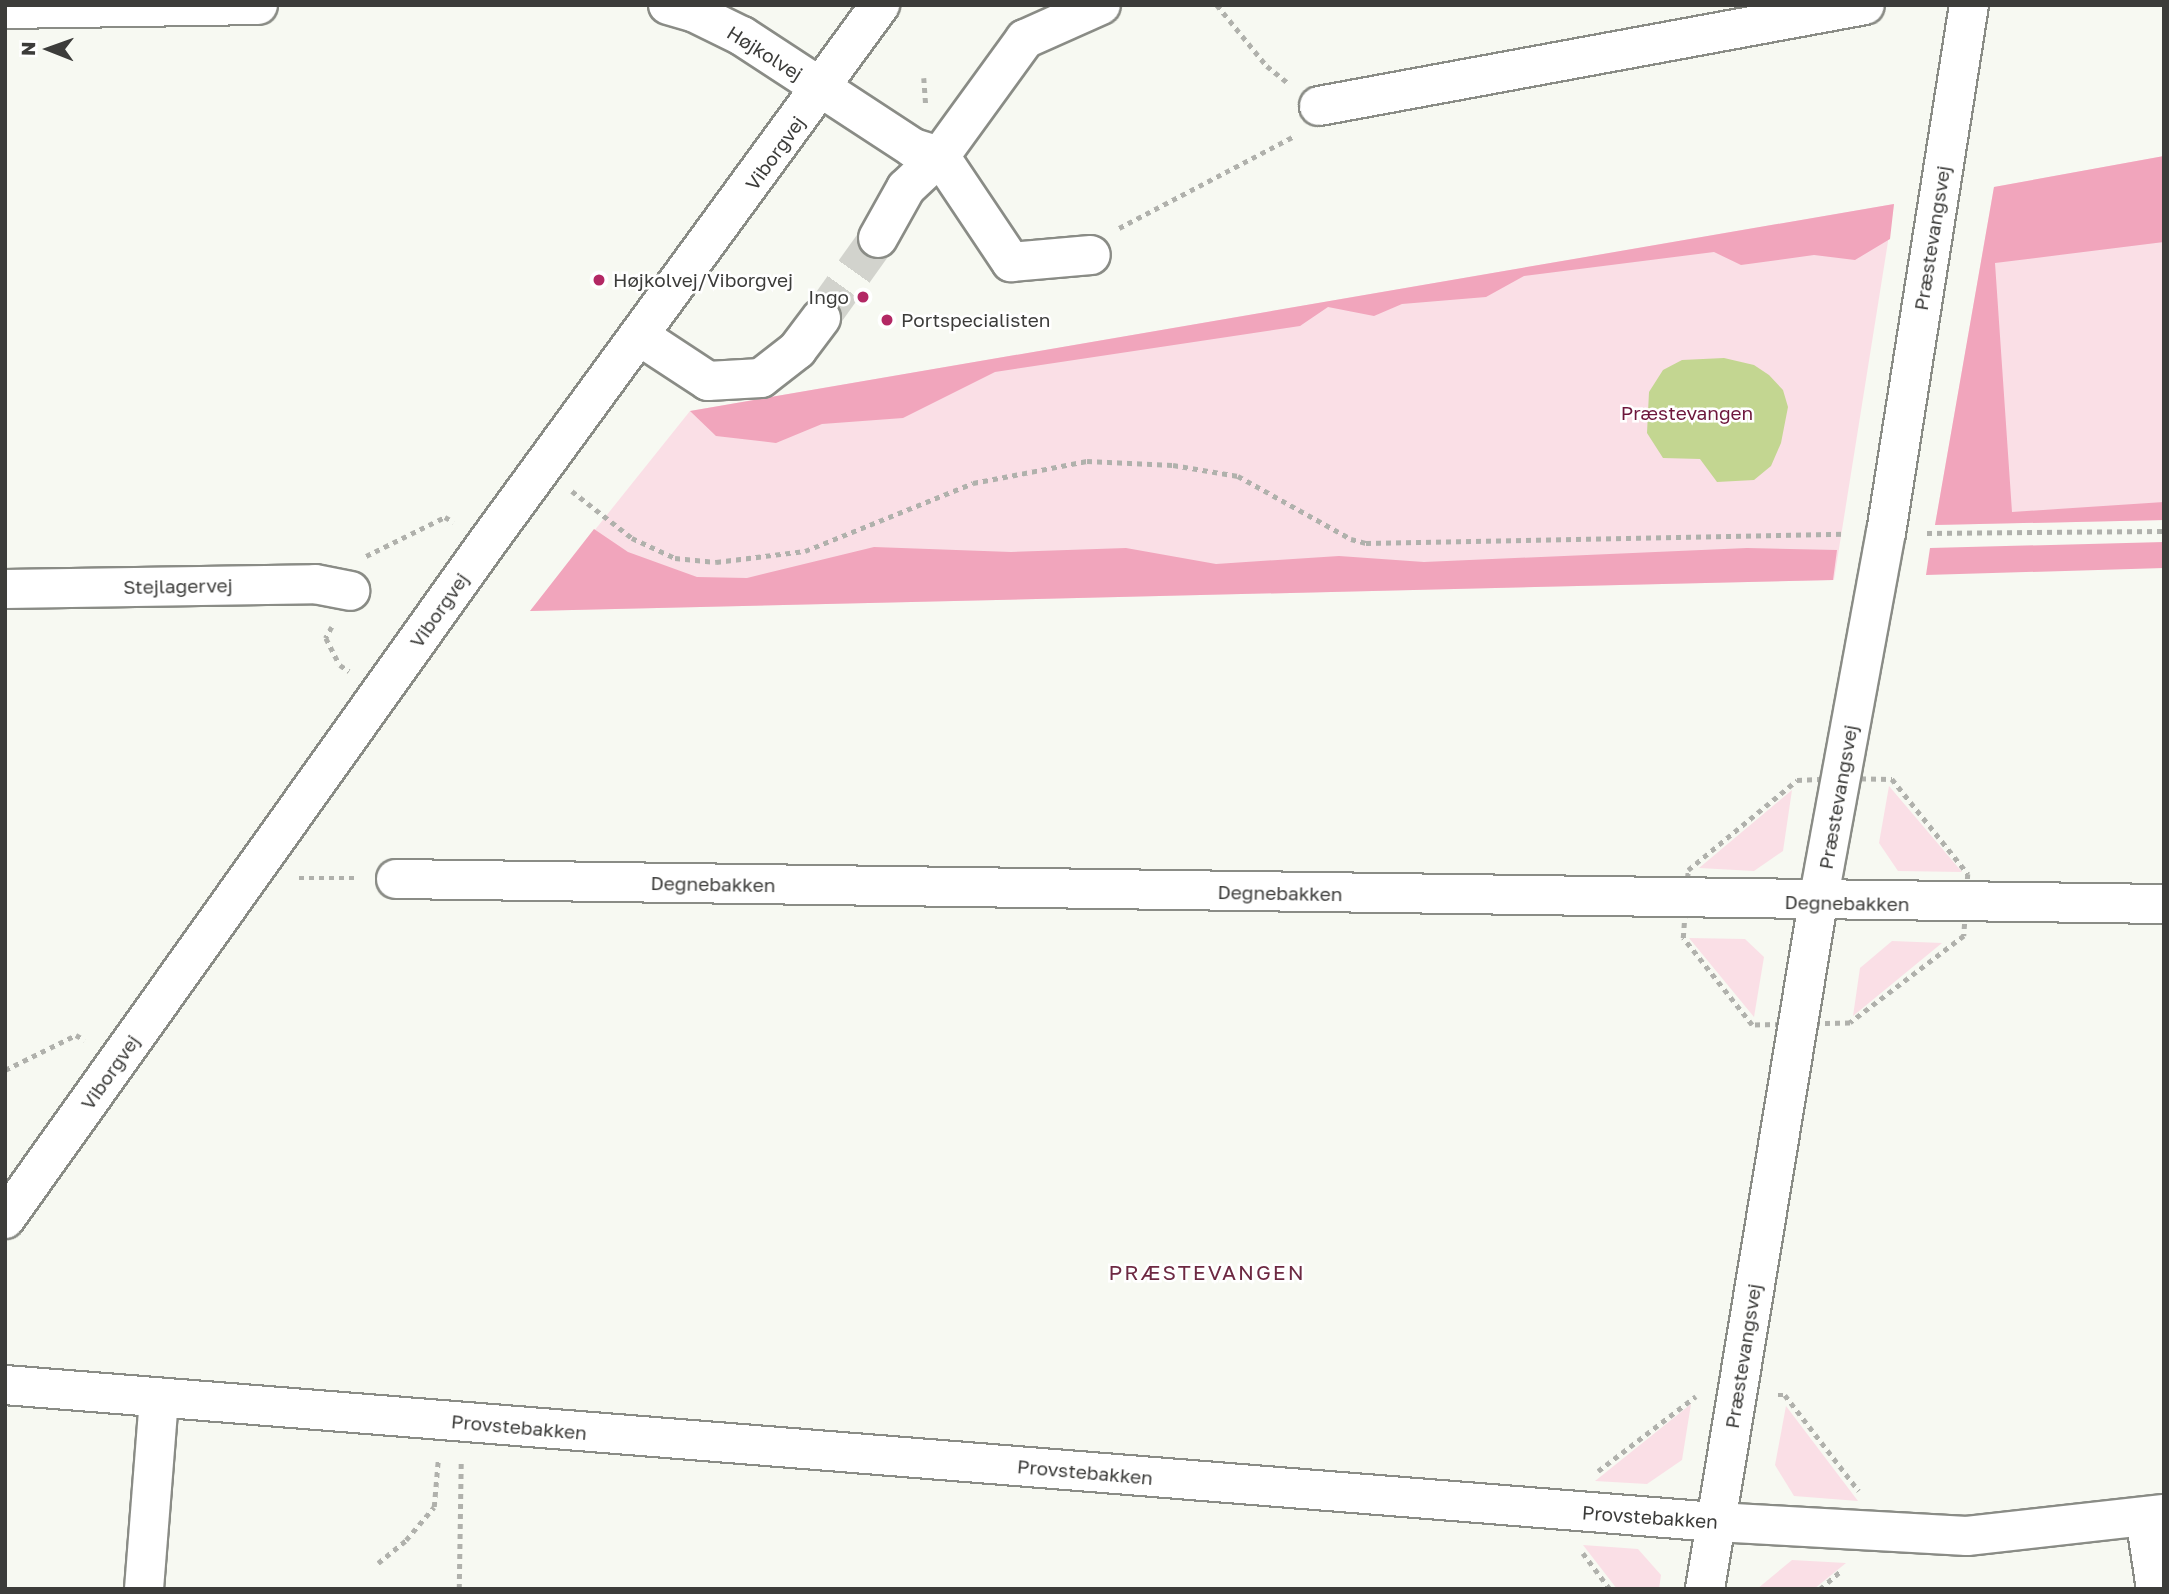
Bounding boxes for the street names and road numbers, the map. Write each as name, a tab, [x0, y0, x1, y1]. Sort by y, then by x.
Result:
street label: Højkolvej	[723, 21, 807, 85]
street label: Viborgvej	[740, 111, 810, 195]
street label: Præstevangsvej	[1909, 164, 1955, 312]
street label: Viborgvej	[405, 568, 473, 652]
street label: Stejlagervej	[123, 574, 233, 598]
street label: Præstevangsvej	[1814, 723, 1862, 871]
street label: Degnebakken	[650, 872, 776, 896]
street label: Degnebakken	[1217, 881, 1343, 905]
street label: Degnebakken	[1784, 891, 1910, 915]
street label: Viborgvej	[76, 1030, 144, 1114]
street label: Præstevangsvej	[1720, 1282, 1766, 1430]
street label: Provstebakken	[450, 1410, 588, 1444]
street label: Provstebakken	[1016, 1455, 1154, 1489]
street label: Provstebakken	[1581, 1501, 1719, 1533]

